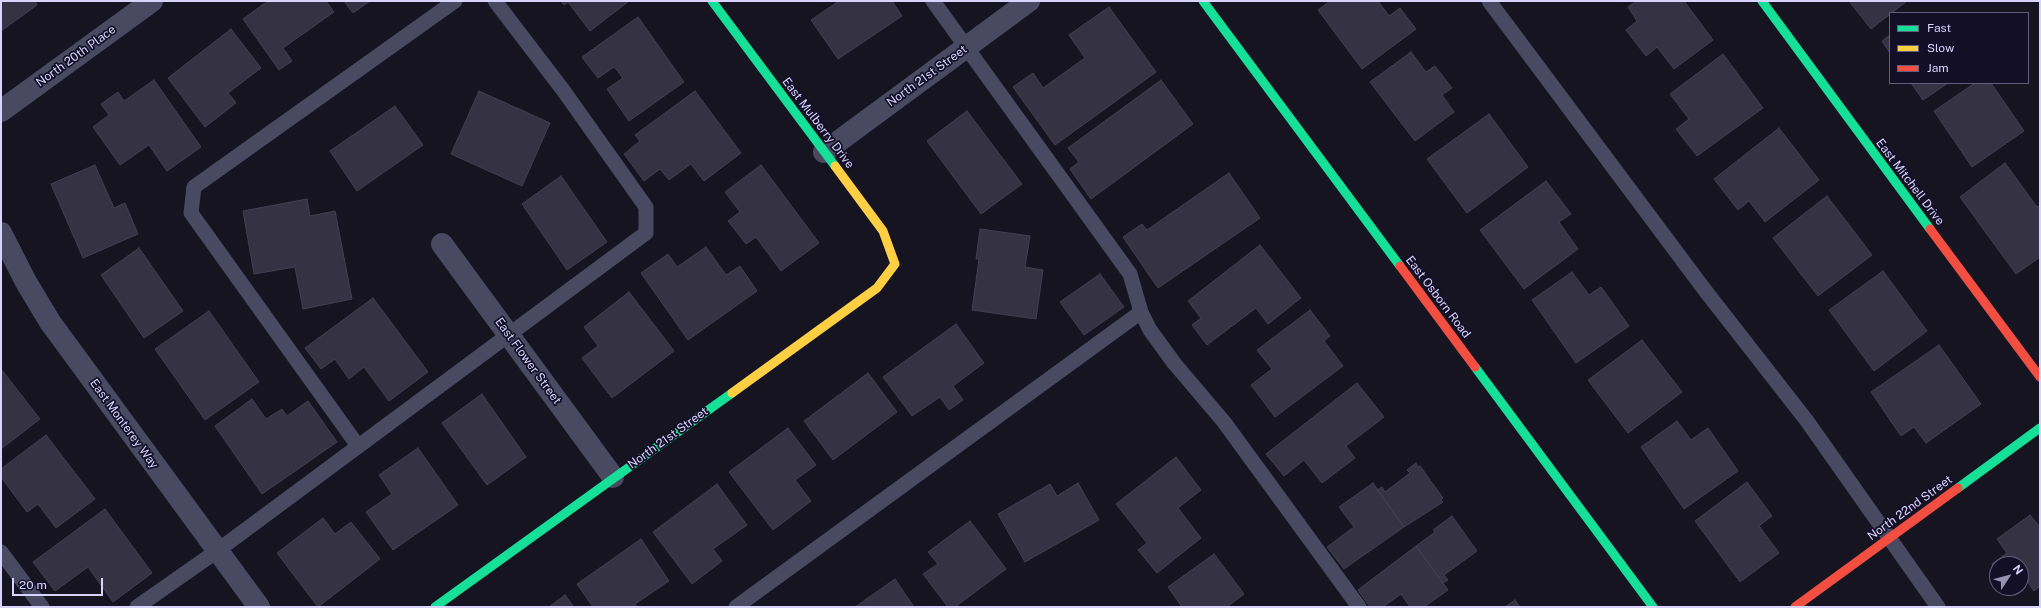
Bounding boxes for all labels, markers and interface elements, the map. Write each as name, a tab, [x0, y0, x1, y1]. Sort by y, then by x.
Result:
legend	[1889, 12, 2029, 84]
text: Fast	[1927, 21, 1951, 35]
street label: North 20th Place	[33, 22, 119, 90]
text: Slow	[1927, 41, 1954, 55]
street label: North 21st Street	[884, 42, 970, 110]
text: Jam	[1927, 61, 1949, 75]
street label: East Mulberry Drive	[779, 75, 857, 171]
street label: East Mitchell Drive	[1873, 136, 1947, 228]
street label: East Osborn Road	[1402, 253, 1474, 341]
street label: East Flower Street	[492, 315, 564, 407]
street label: East Monterey Way	[87, 376, 161, 472]
street label: North 21st Street	[625, 404, 711, 472]
street label: North 22nd Street	[1865, 472, 1955, 544]
north arrow	[1989, 556, 2029, 596]
text: N	[2011, 563, 2025, 577]
scale bar	[14, 570, 105, 596]
text: 20 m	[19, 578, 47, 592]

